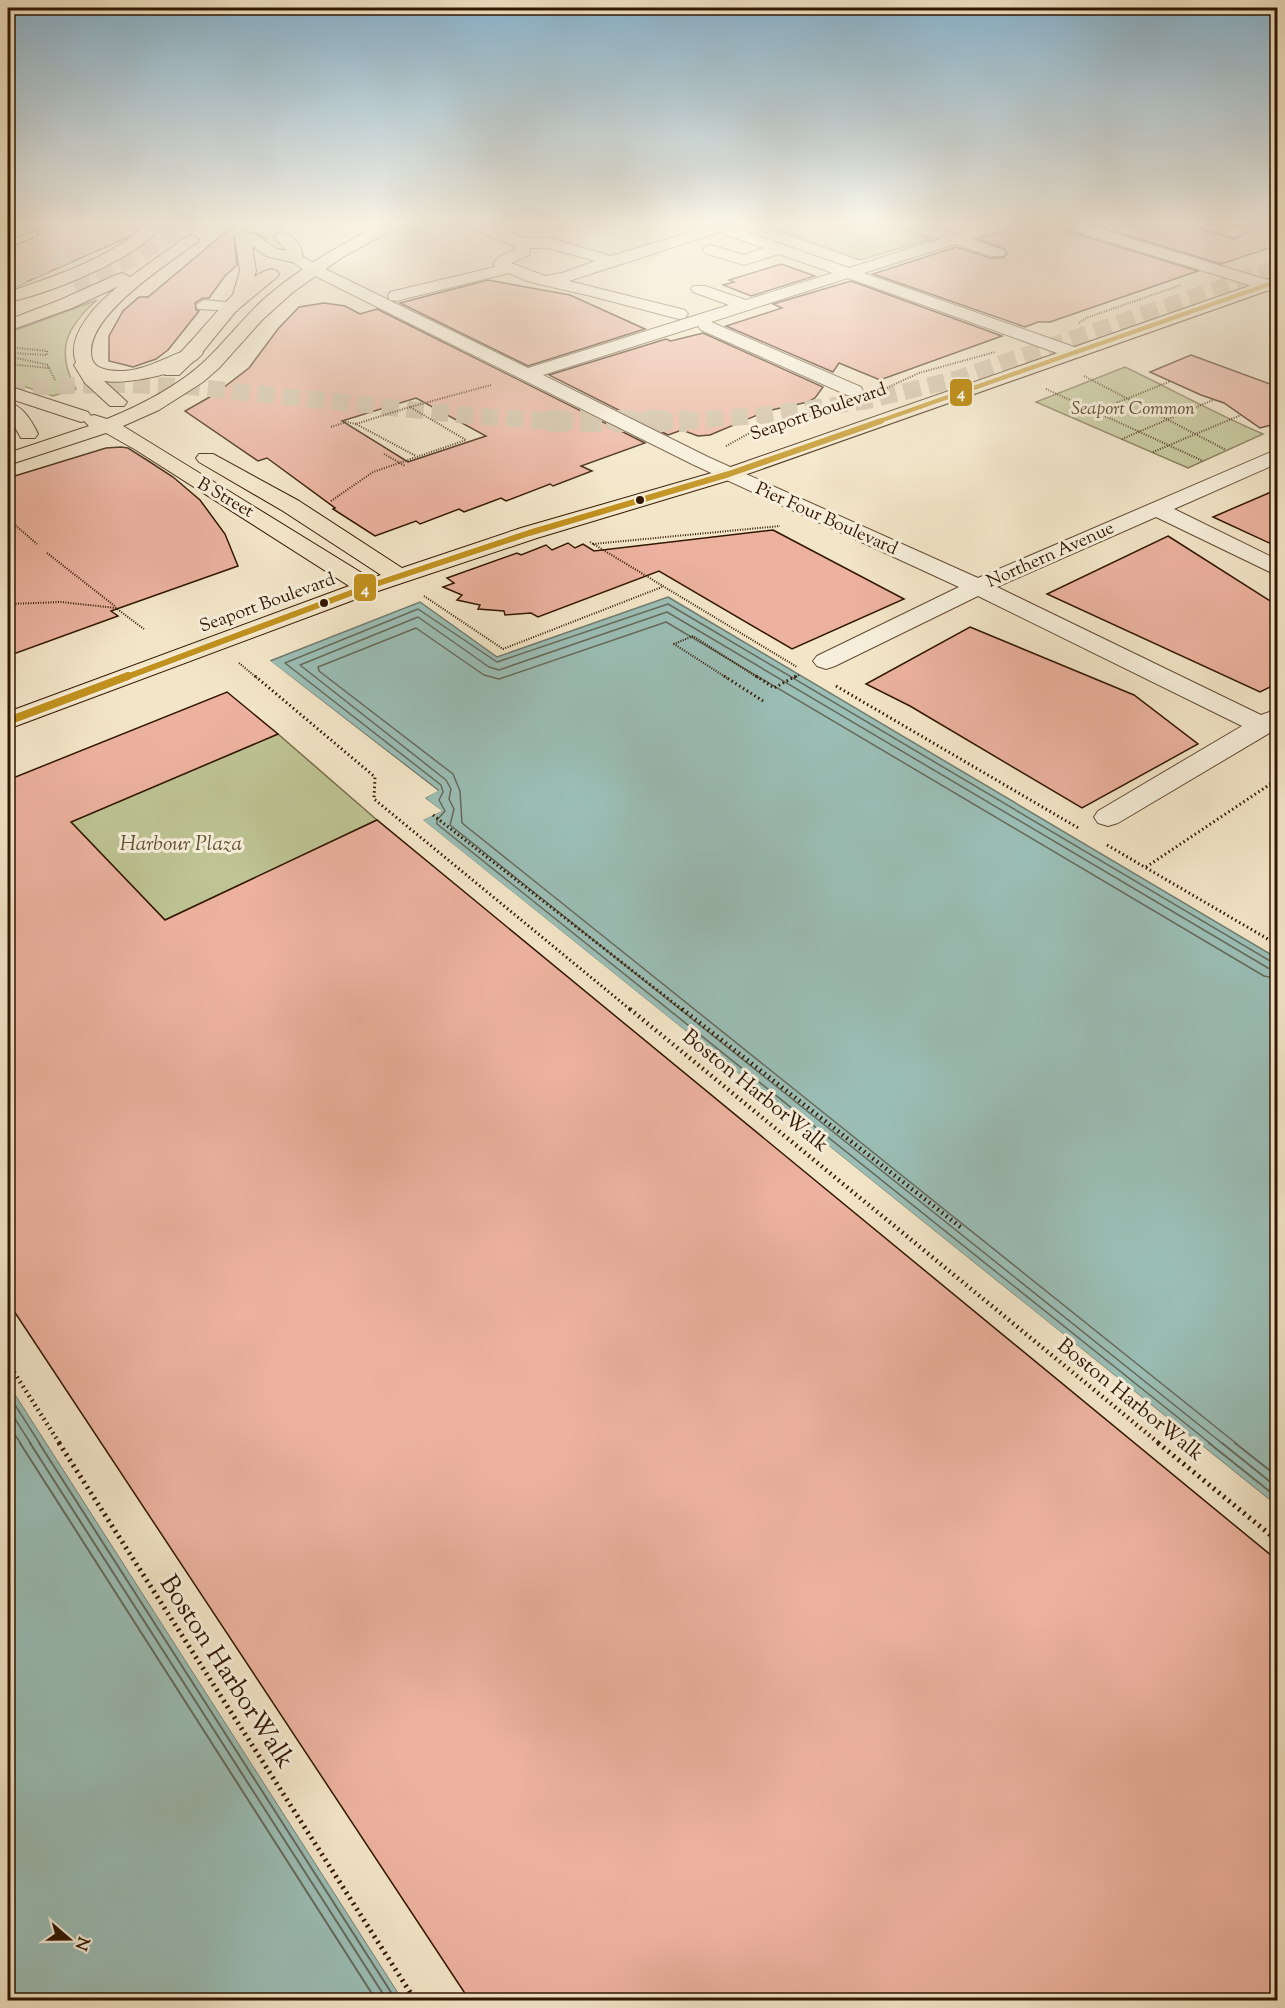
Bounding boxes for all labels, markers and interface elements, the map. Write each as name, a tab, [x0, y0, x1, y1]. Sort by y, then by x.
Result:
street label: Seaport Boulevard	[747, 377, 890, 448]
line badge: 4	[949, 378, 973, 407]
text: 4	[956, 383, 965, 406]
park label: Seaport Common	[1071, 397, 1195, 423]
street label: B Street	[192, 472, 258, 525]
street label: Pier Four Boulevard	[751, 477, 901, 563]
unlabelled marker	[634, 494, 646, 506]
street label: Northern Avenue	[983, 516, 1119, 596]
street label: Seaport Boulevard	[196, 567, 339, 640]
line badge: 4	[353, 573, 377, 602]
text: 4	[360, 579, 369, 602]
unlabelled marker	[318, 597, 330, 609]
park label: Harbour Plaza	[120, 830, 242, 860]
street label: Boston HarborWalk	[675, 1023, 835, 1160]
street label: Boston HarborWalk	[1050, 1332, 1210, 1469]
street label: Boston HarborWalk	[149, 1568, 302, 1776]
north arrow	[39, 1909, 99, 1969]
text: N	[68, 1933, 94, 1953]

